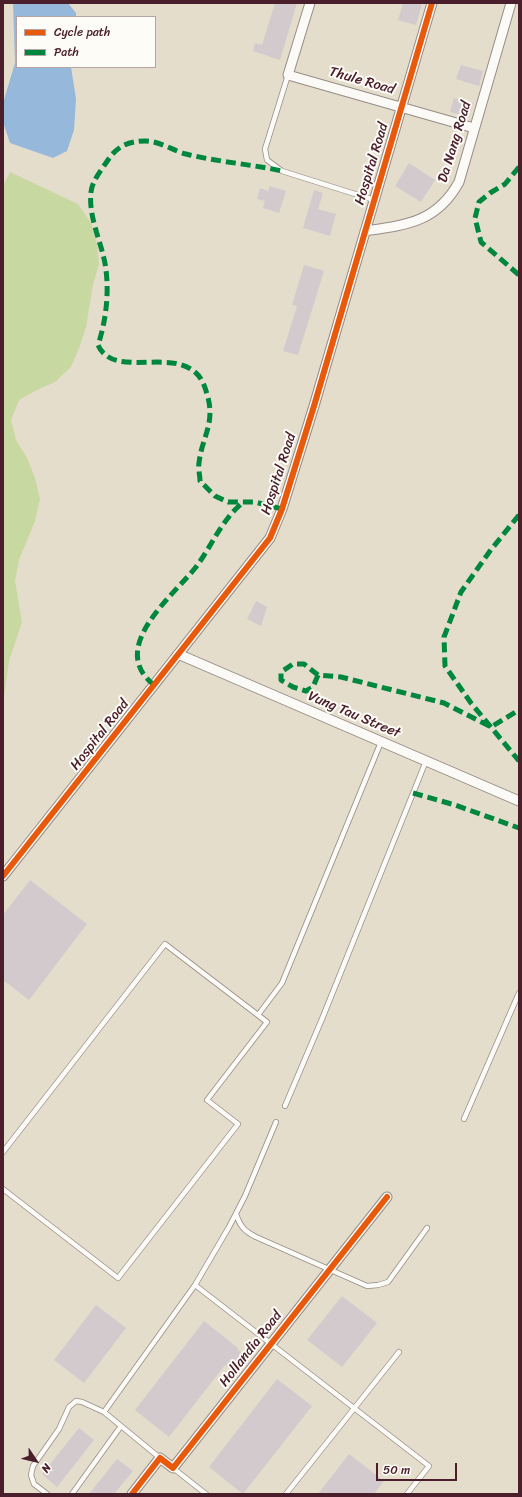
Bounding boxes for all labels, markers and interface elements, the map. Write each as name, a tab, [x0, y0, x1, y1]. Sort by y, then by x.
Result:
legend	[16, 16, 156, 68]
text: Cycle path	[54, 21, 110, 43]
text: Path	[54, 41, 79, 63]
street label: Thule Road	[327, 64, 397, 98]
street label: Da Nang Road	[435, 99, 475, 185]
street label: Hospital Road	[352, 121, 392, 207]
street label: Hospital Road	[258, 431, 300, 517]
street label: Vung Tau Street	[305, 688, 403, 742]
street label: Hospital Road	[67, 696, 133, 774]
street label: Hollandia Road	[216, 1308, 286, 1390]
north arrow	[16, 1441, 56, 1481]
scale bar	[378, 1455, 459, 1481]
text: 50 m	[383, 1459, 410, 1481]
text: N	[36, 1460, 56, 1477]

